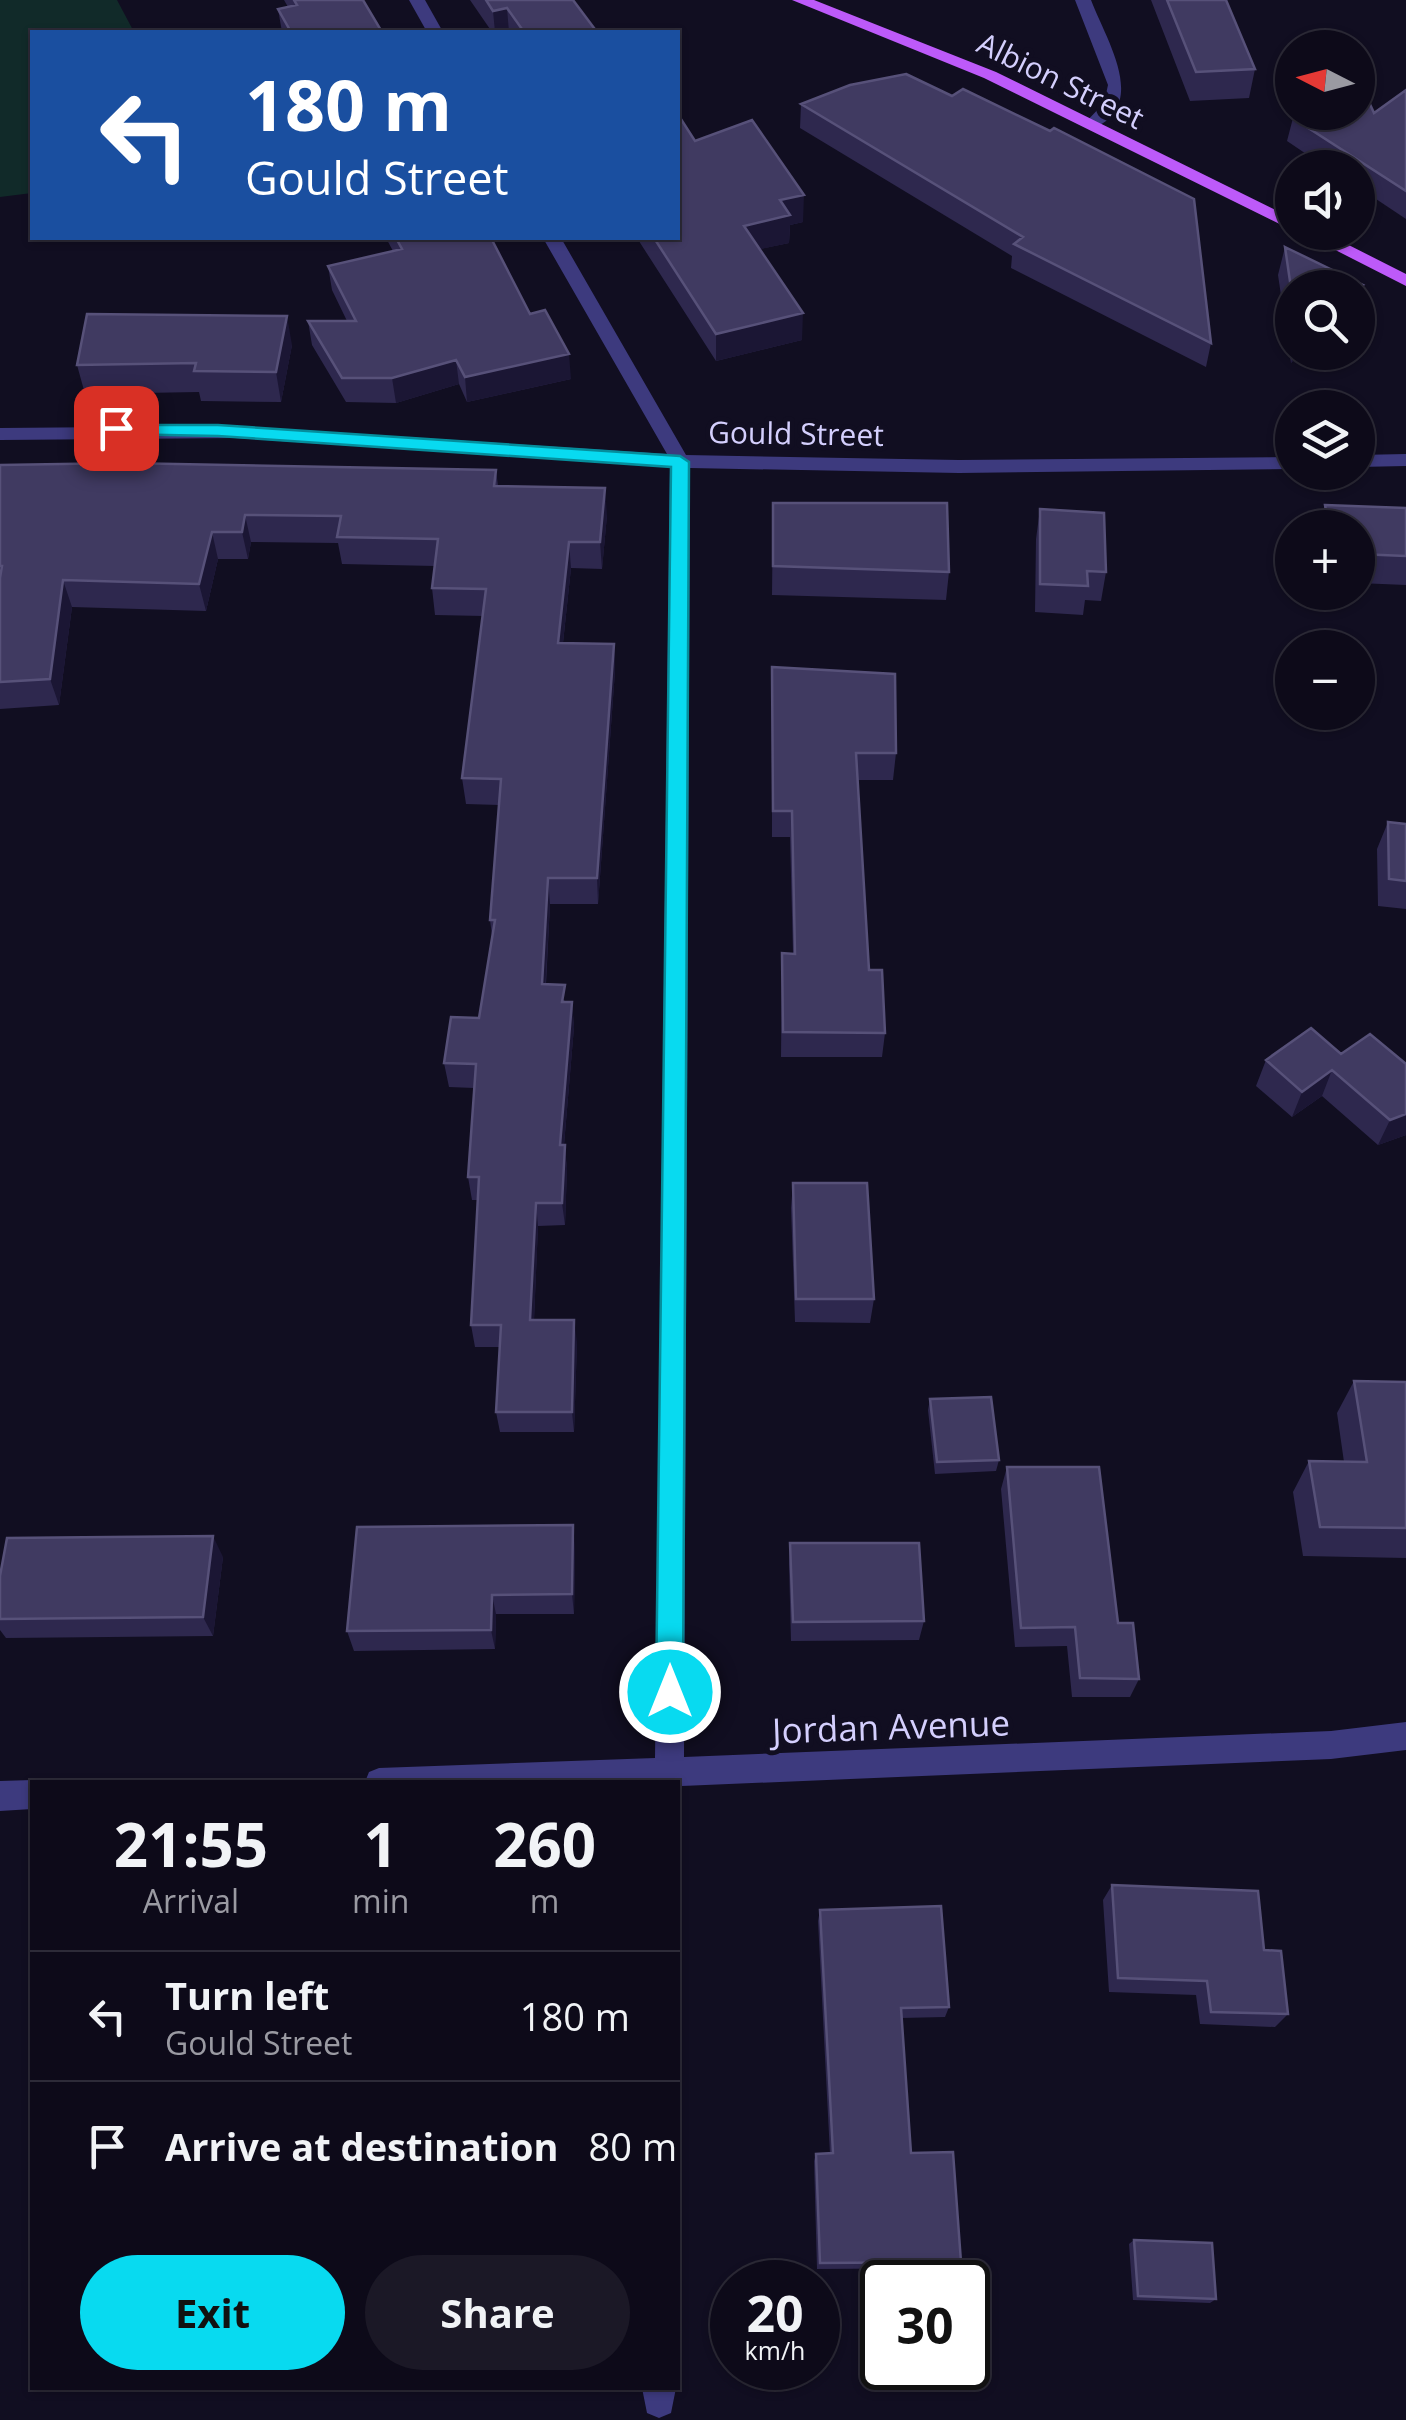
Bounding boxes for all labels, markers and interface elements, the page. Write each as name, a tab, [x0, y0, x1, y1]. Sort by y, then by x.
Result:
street label: Albion Street	[971, 22, 1151, 138]
north arrow	[1275, 30, 1375, 130]
map controls	[1275, 30, 1375, 730]
text: 180 m	[245, 56, 452, 152]
icon: left	[80, 70, 210, 200]
text: Gould Street	[245, 147, 509, 208]
button: sound	[1275, 150, 1375, 250]
button: search	[1275, 270, 1375, 370]
pin	[74, 386, 159, 471]
button: layers	[1275, 390, 1375, 490]
icon: arrive	[89, 401, 144, 456]
street label: Gould Street	[708, 411, 884, 455]
button: +	[1275, 510, 1375, 610]
button: −	[1275, 630, 1375, 730]
position arrow	[618, 1640, 722, 1744]
street label: Jordan Avenue	[768, 1698, 1011, 1754]
text: 21:55	[114, 1803, 268, 1885]
text: 1	[364, 1803, 398, 1885]
text: 260	[493, 1803, 596, 1885]
text: Arrival	[143, 1879, 239, 1922]
text: min	[352, 1879, 409, 1922]
text: m	[530, 1879, 559, 1922]
text: Turn left	[165, 1969, 329, 2021]
icon: left	[80, 1989, 135, 2044]
text: 180 m	[520, 1990, 630, 2042]
text: Gould Street	[165, 2021, 352, 2064]
icon: arrive	[80, 2119, 135, 2174]
text: Arrive at destination	[165, 2120, 559, 2172]
text: 80 m	[589, 2120, 677, 2172]
button: Exit	[80, 2255, 345, 2370]
button: Share	[365, 2255, 630, 2370]
speed limit sign: 30	[860, 2260, 990, 2390]
text: 20	[746, 2279, 804, 2347]
text: km/h	[745, 2333, 805, 2367]

